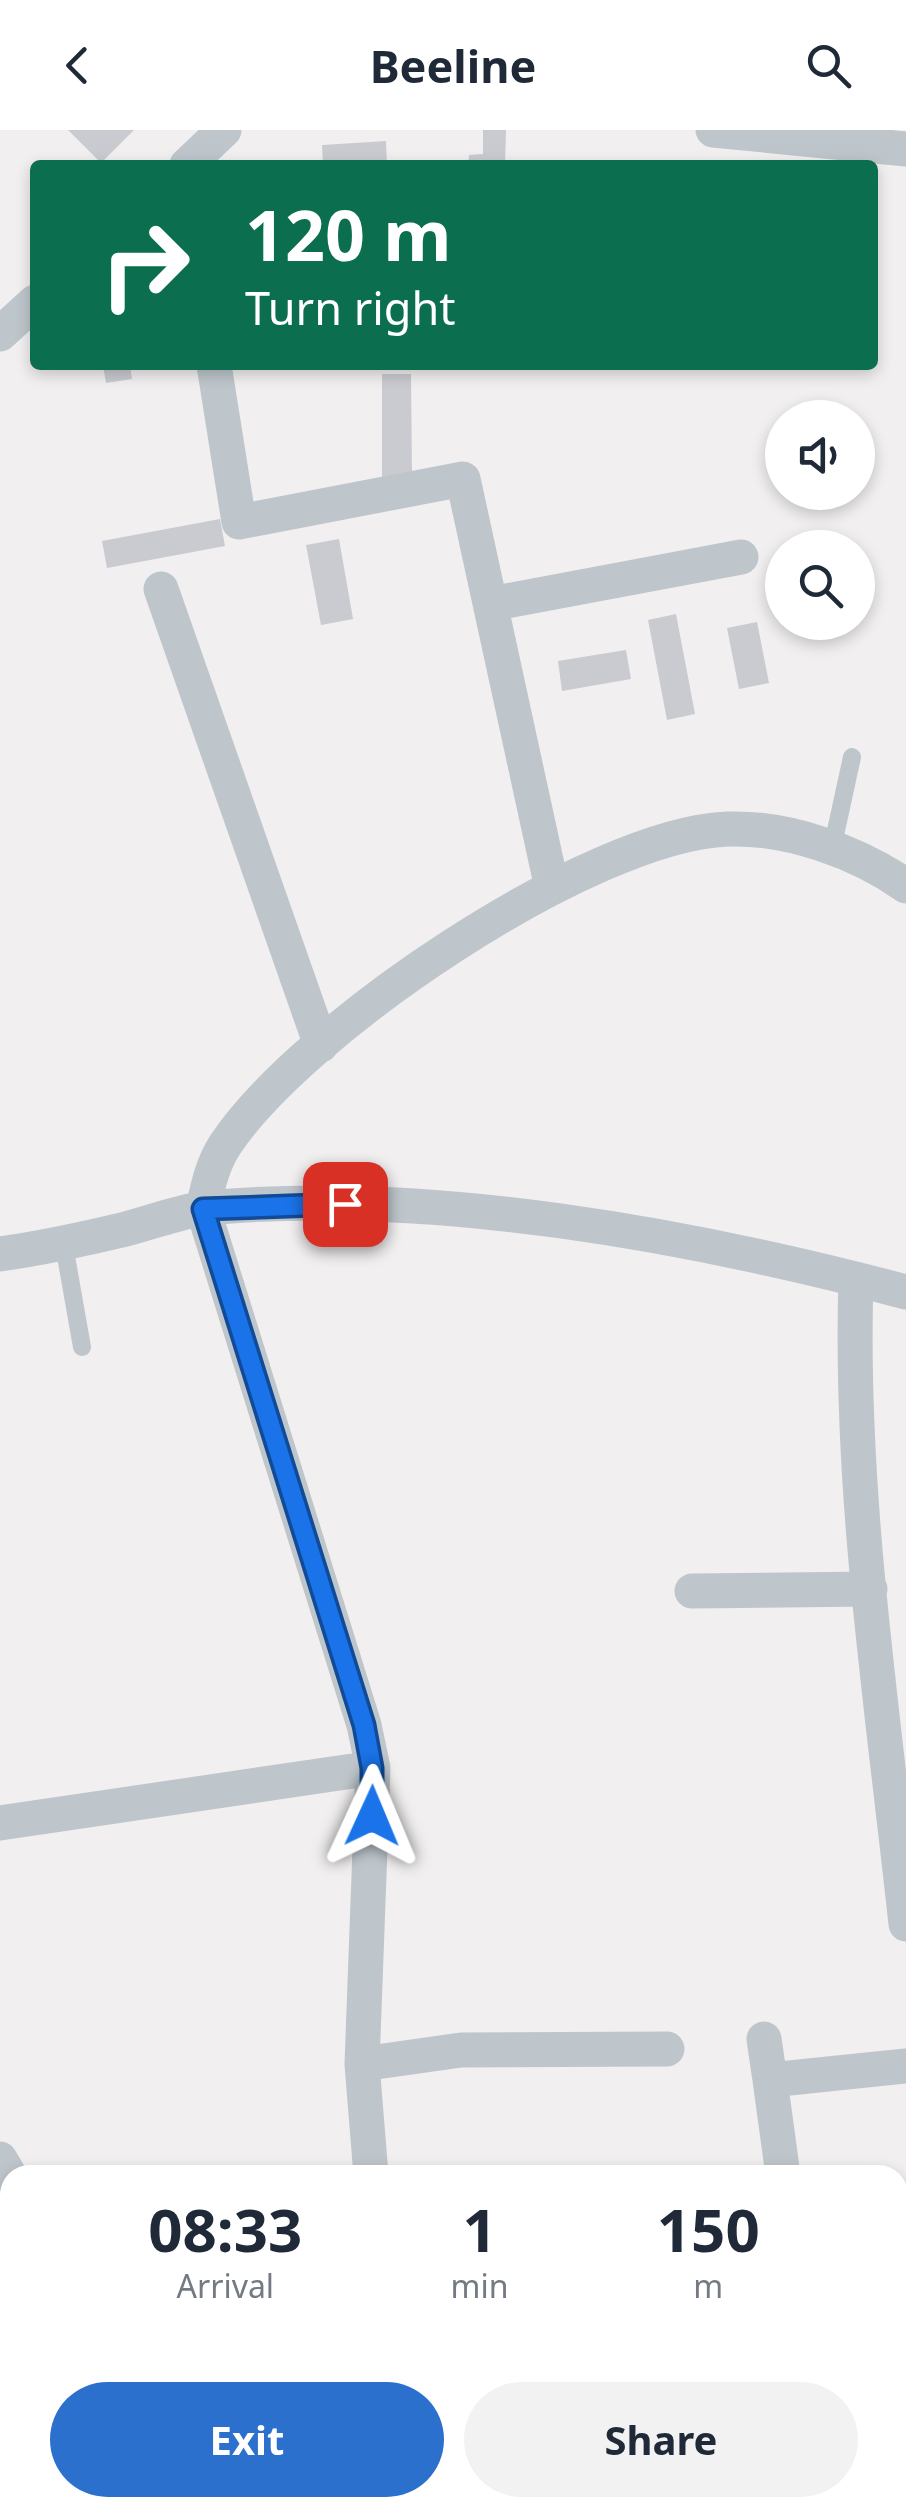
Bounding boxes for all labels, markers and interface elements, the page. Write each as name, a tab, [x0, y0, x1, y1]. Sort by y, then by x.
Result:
text: Beeline	[370, 35, 536, 96]
icon: back	[50, 38, 105, 93]
icon: search	[801, 38, 856, 93]
text: 120 m	[245, 186, 452, 282]
icon: right	[80, 200, 210, 330]
text: Turn right	[245, 277, 456, 338]
map controls	[765, 400, 875, 640]
button: sound	[765, 400, 875, 510]
button: search	[765, 530, 875, 640]
pin	[303, 1162, 388, 1247]
icon: arrive	[318, 1177, 373, 1232]
position arrow	[320, 1764, 424, 1868]
text: 08:33	[148, 2188, 302, 2270]
text: 1	[462, 2188, 497, 2270]
text: 150	[657, 2188, 760, 2270]
text: Arrival	[177, 2264, 274, 2307]
text: min	[451, 2264, 509, 2307]
text: m	[693, 2264, 723, 2307]
button: Exit	[50, 2382, 444, 2497]
button: Share	[464, 2382, 858, 2497]

